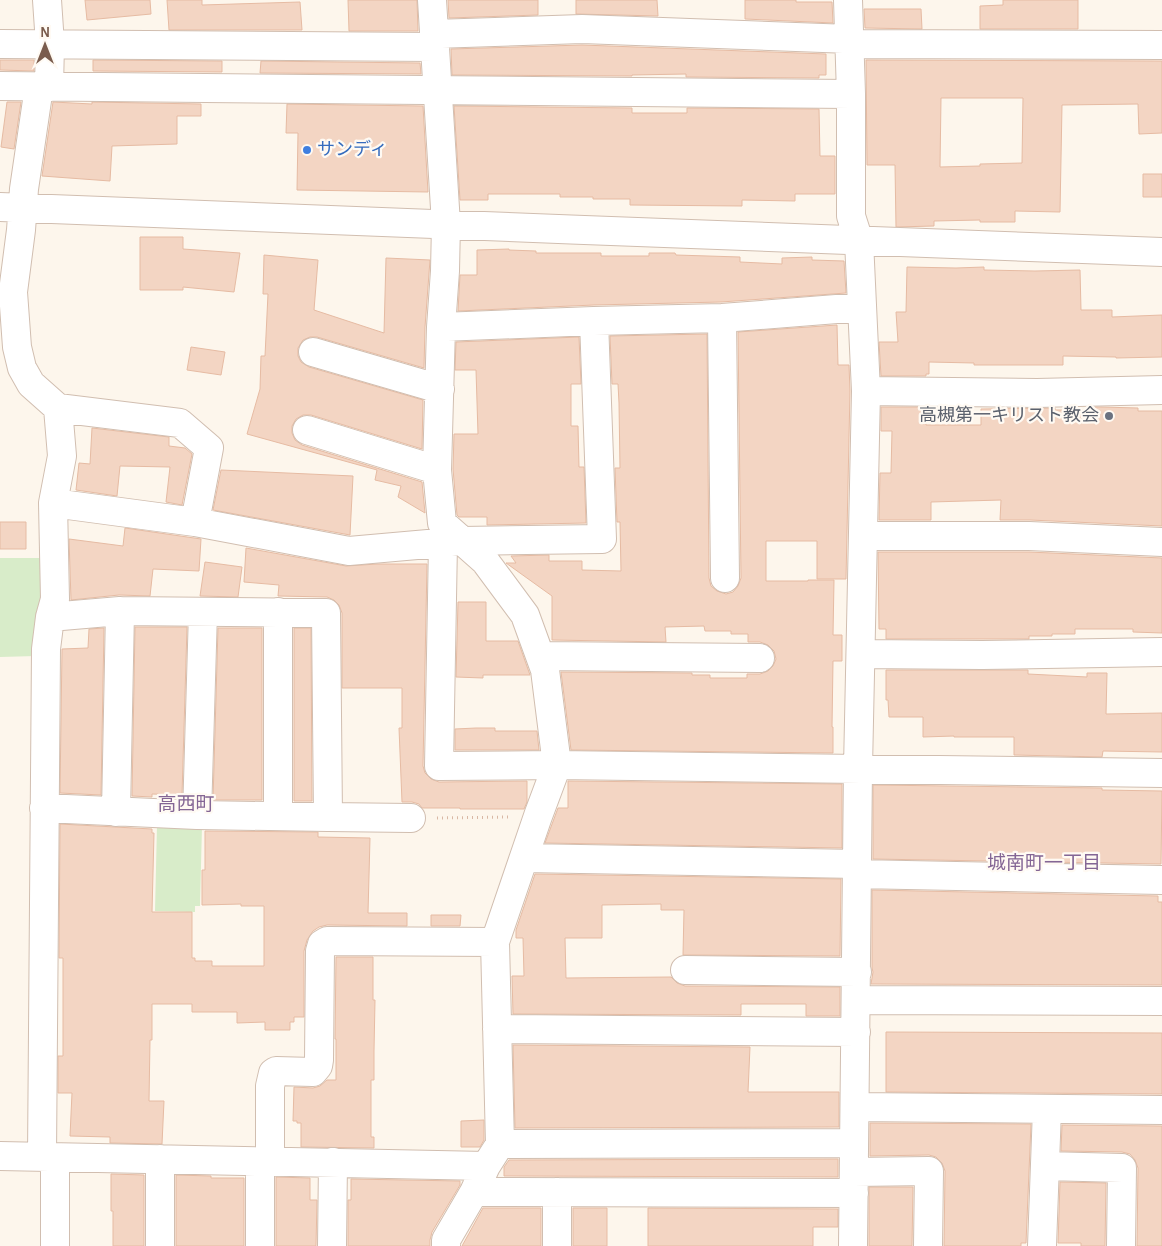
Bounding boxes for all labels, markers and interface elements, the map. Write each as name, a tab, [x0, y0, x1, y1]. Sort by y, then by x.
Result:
north arrow	[20, 20, 70, 70]
text: N	[40, 26, 50, 40]
place label: サンディ	[317, 139, 388, 159]
marker: サンディ	[301, 144, 313, 156]
place label: 高槻第一キリスト教会	[919, 405, 1099, 425]
marker: 高槻第一キリスト教会	[1103, 410, 1115, 422]
district label: 高西町	[157, 794, 215, 814]
district label: 城南町一丁目	[987, 853, 1101, 873]

